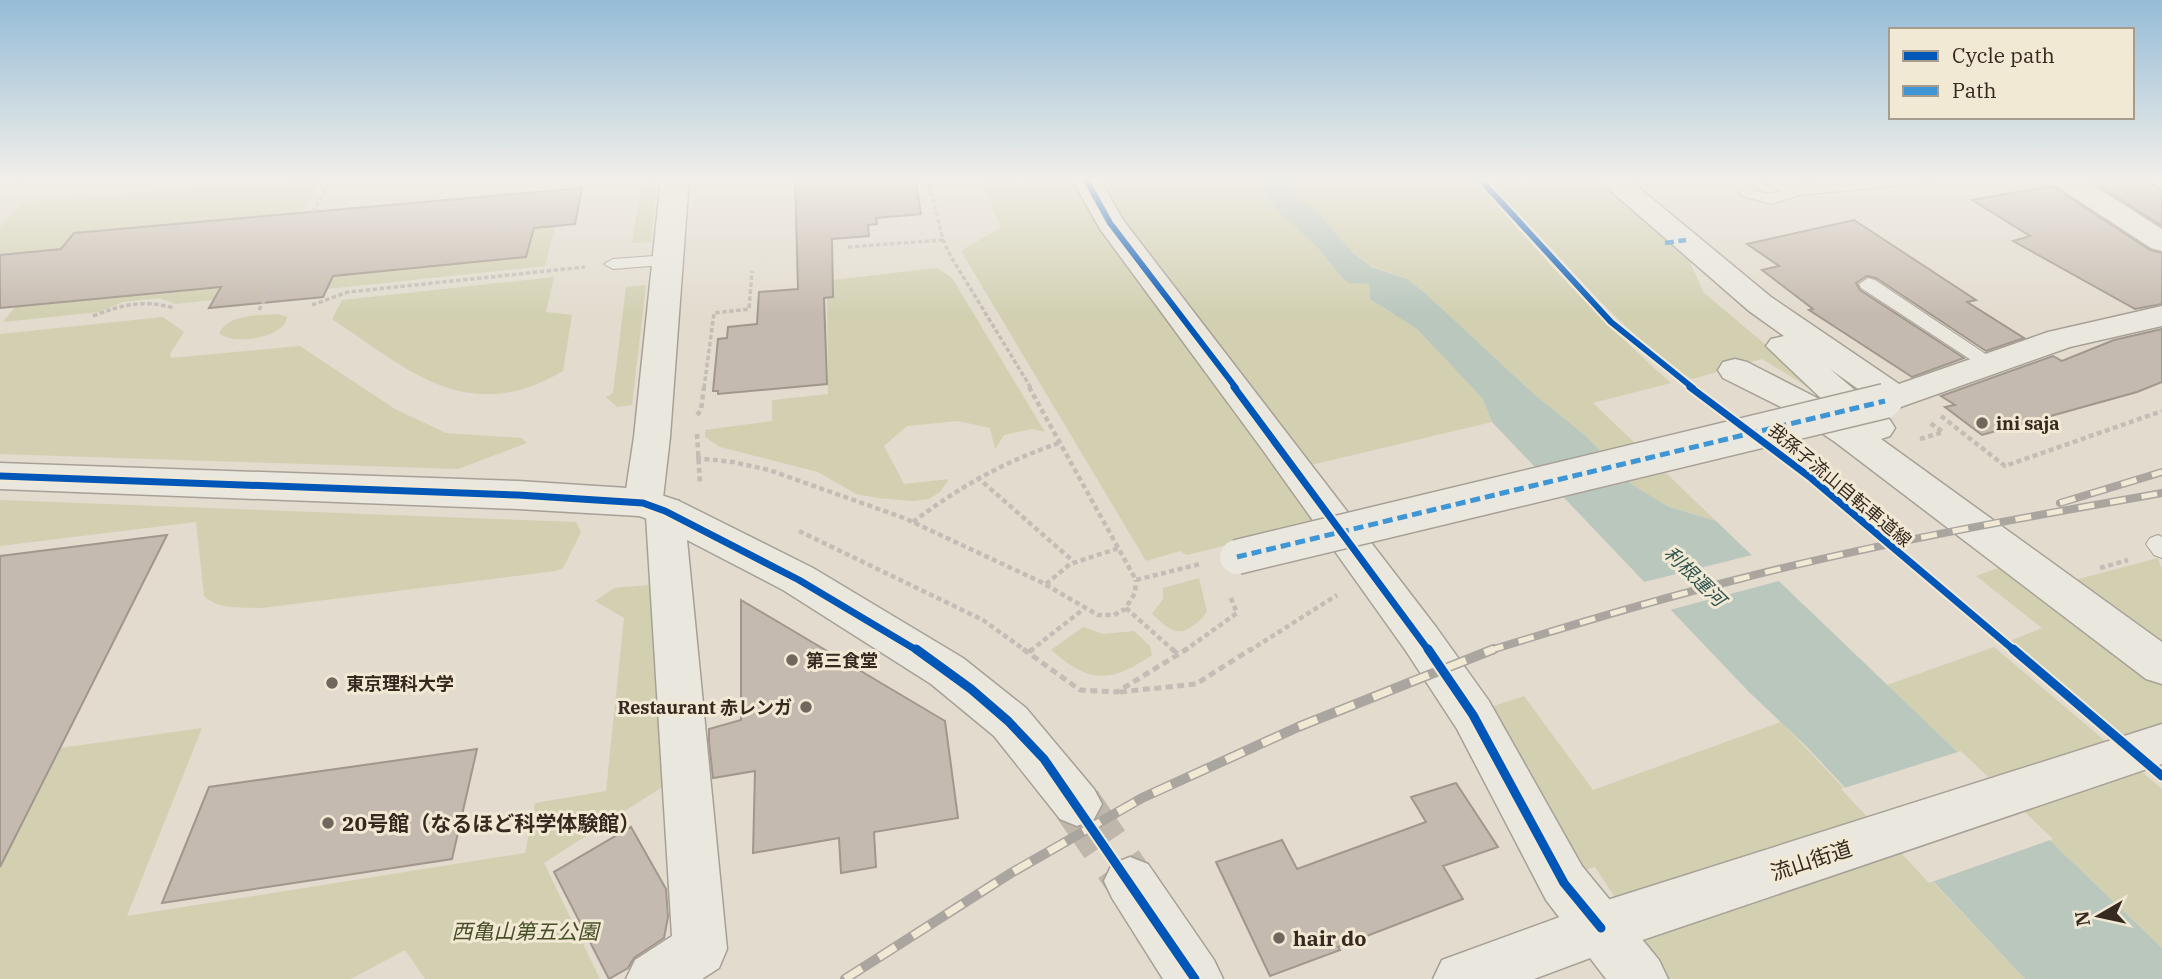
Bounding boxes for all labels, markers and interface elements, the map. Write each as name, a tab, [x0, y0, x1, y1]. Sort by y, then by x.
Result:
legend	[1889, 28, 2134, 119]
text: Cycle path	[1952, 41, 2055, 69]
text: Path	[1952, 76, 1997, 104]
place label: ini saja	[1996, 412, 2060, 435]
marker: ini saja	[1974, 415, 1990, 431]
street label: 我孫子流山自転車道線	[1764, 418, 1916, 552]
water label: 利根運河	[1659, 541, 1734, 614]
place label: 第三食堂	[806, 649, 878, 672]
marker: 第三食堂	[784, 652, 800, 668]
place label: 東京理科大学	[346, 672, 454, 695]
marker: 東京理科大学	[324, 675, 340, 691]
place label: Restaurant 赤レンガ	[617, 696, 792, 719]
marker: Restaurant 赤レンガ	[798, 699, 814, 715]
place label: 20号館（なるほど科学体験館）	[342, 809, 640, 837]
marker: 20号館（なるほど科学体験館）	[320, 815, 336, 831]
street label: 流山街道	[1767, 834, 1855, 886]
north arrow	[2064, 881, 2134, 951]
text: N	[2069, 909, 2095, 928]
park label: 西亀山第五公園	[452, 917, 601, 945]
place label: hair do	[1293, 924, 1366, 952]
marker: hair do	[1271, 930, 1287, 946]

